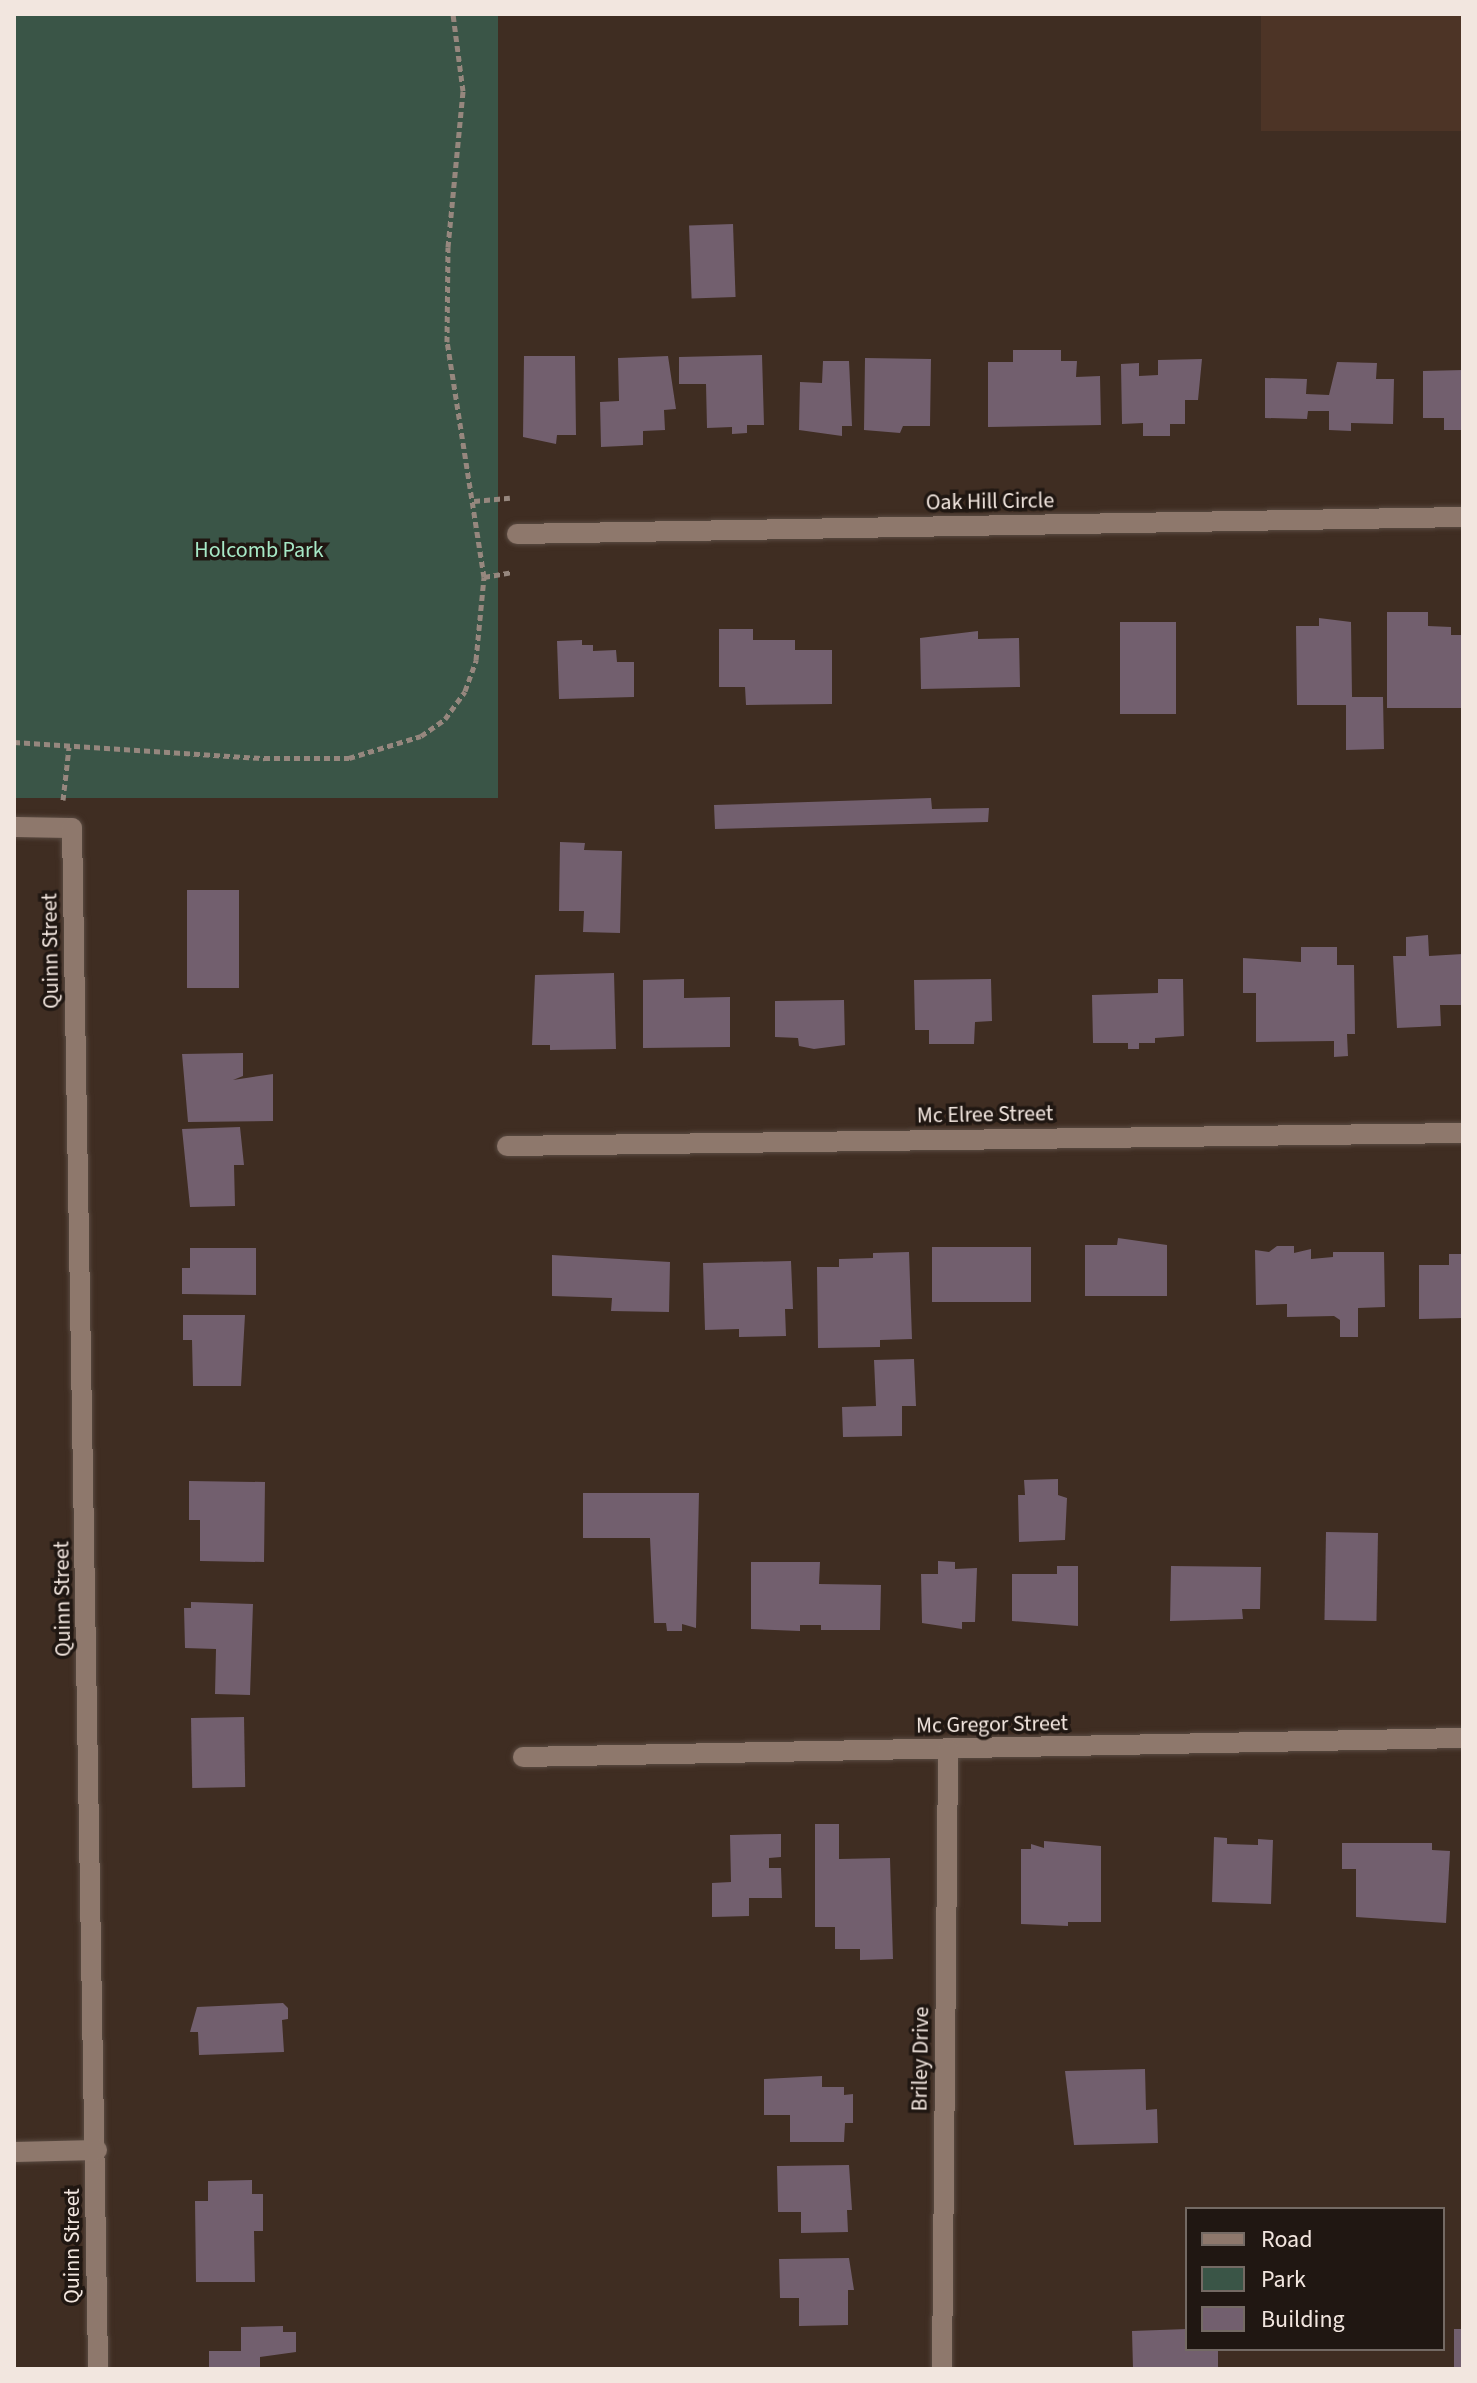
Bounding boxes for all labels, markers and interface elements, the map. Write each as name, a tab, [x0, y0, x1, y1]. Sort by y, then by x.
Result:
street label: Oak Hill Circle	[926, 488, 1054, 516]
park label: Holcomb Park	[194, 538, 324, 564]
street label: Quinn Street	[37, 893, 65, 1009]
street label: Mc Elree Street	[917, 1101, 1053, 1129]
street label: Quinn Street	[49, 1541, 77, 1657]
street label: Mc Gregor Street	[916, 1710, 1068, 1740]
street label: Briley Drive	[907, 2006, 935, 2112]
street label: Quinn Street	[60, 2188, 86, 2304]
legend	[1185, 2207, 1445, 2351]
text: Road	[1261, 2222, 1313, 2257]
text: Park	[1261, 2262, 1306, 2297]
text: Building	[1261, 2302, 1345, 2337]

